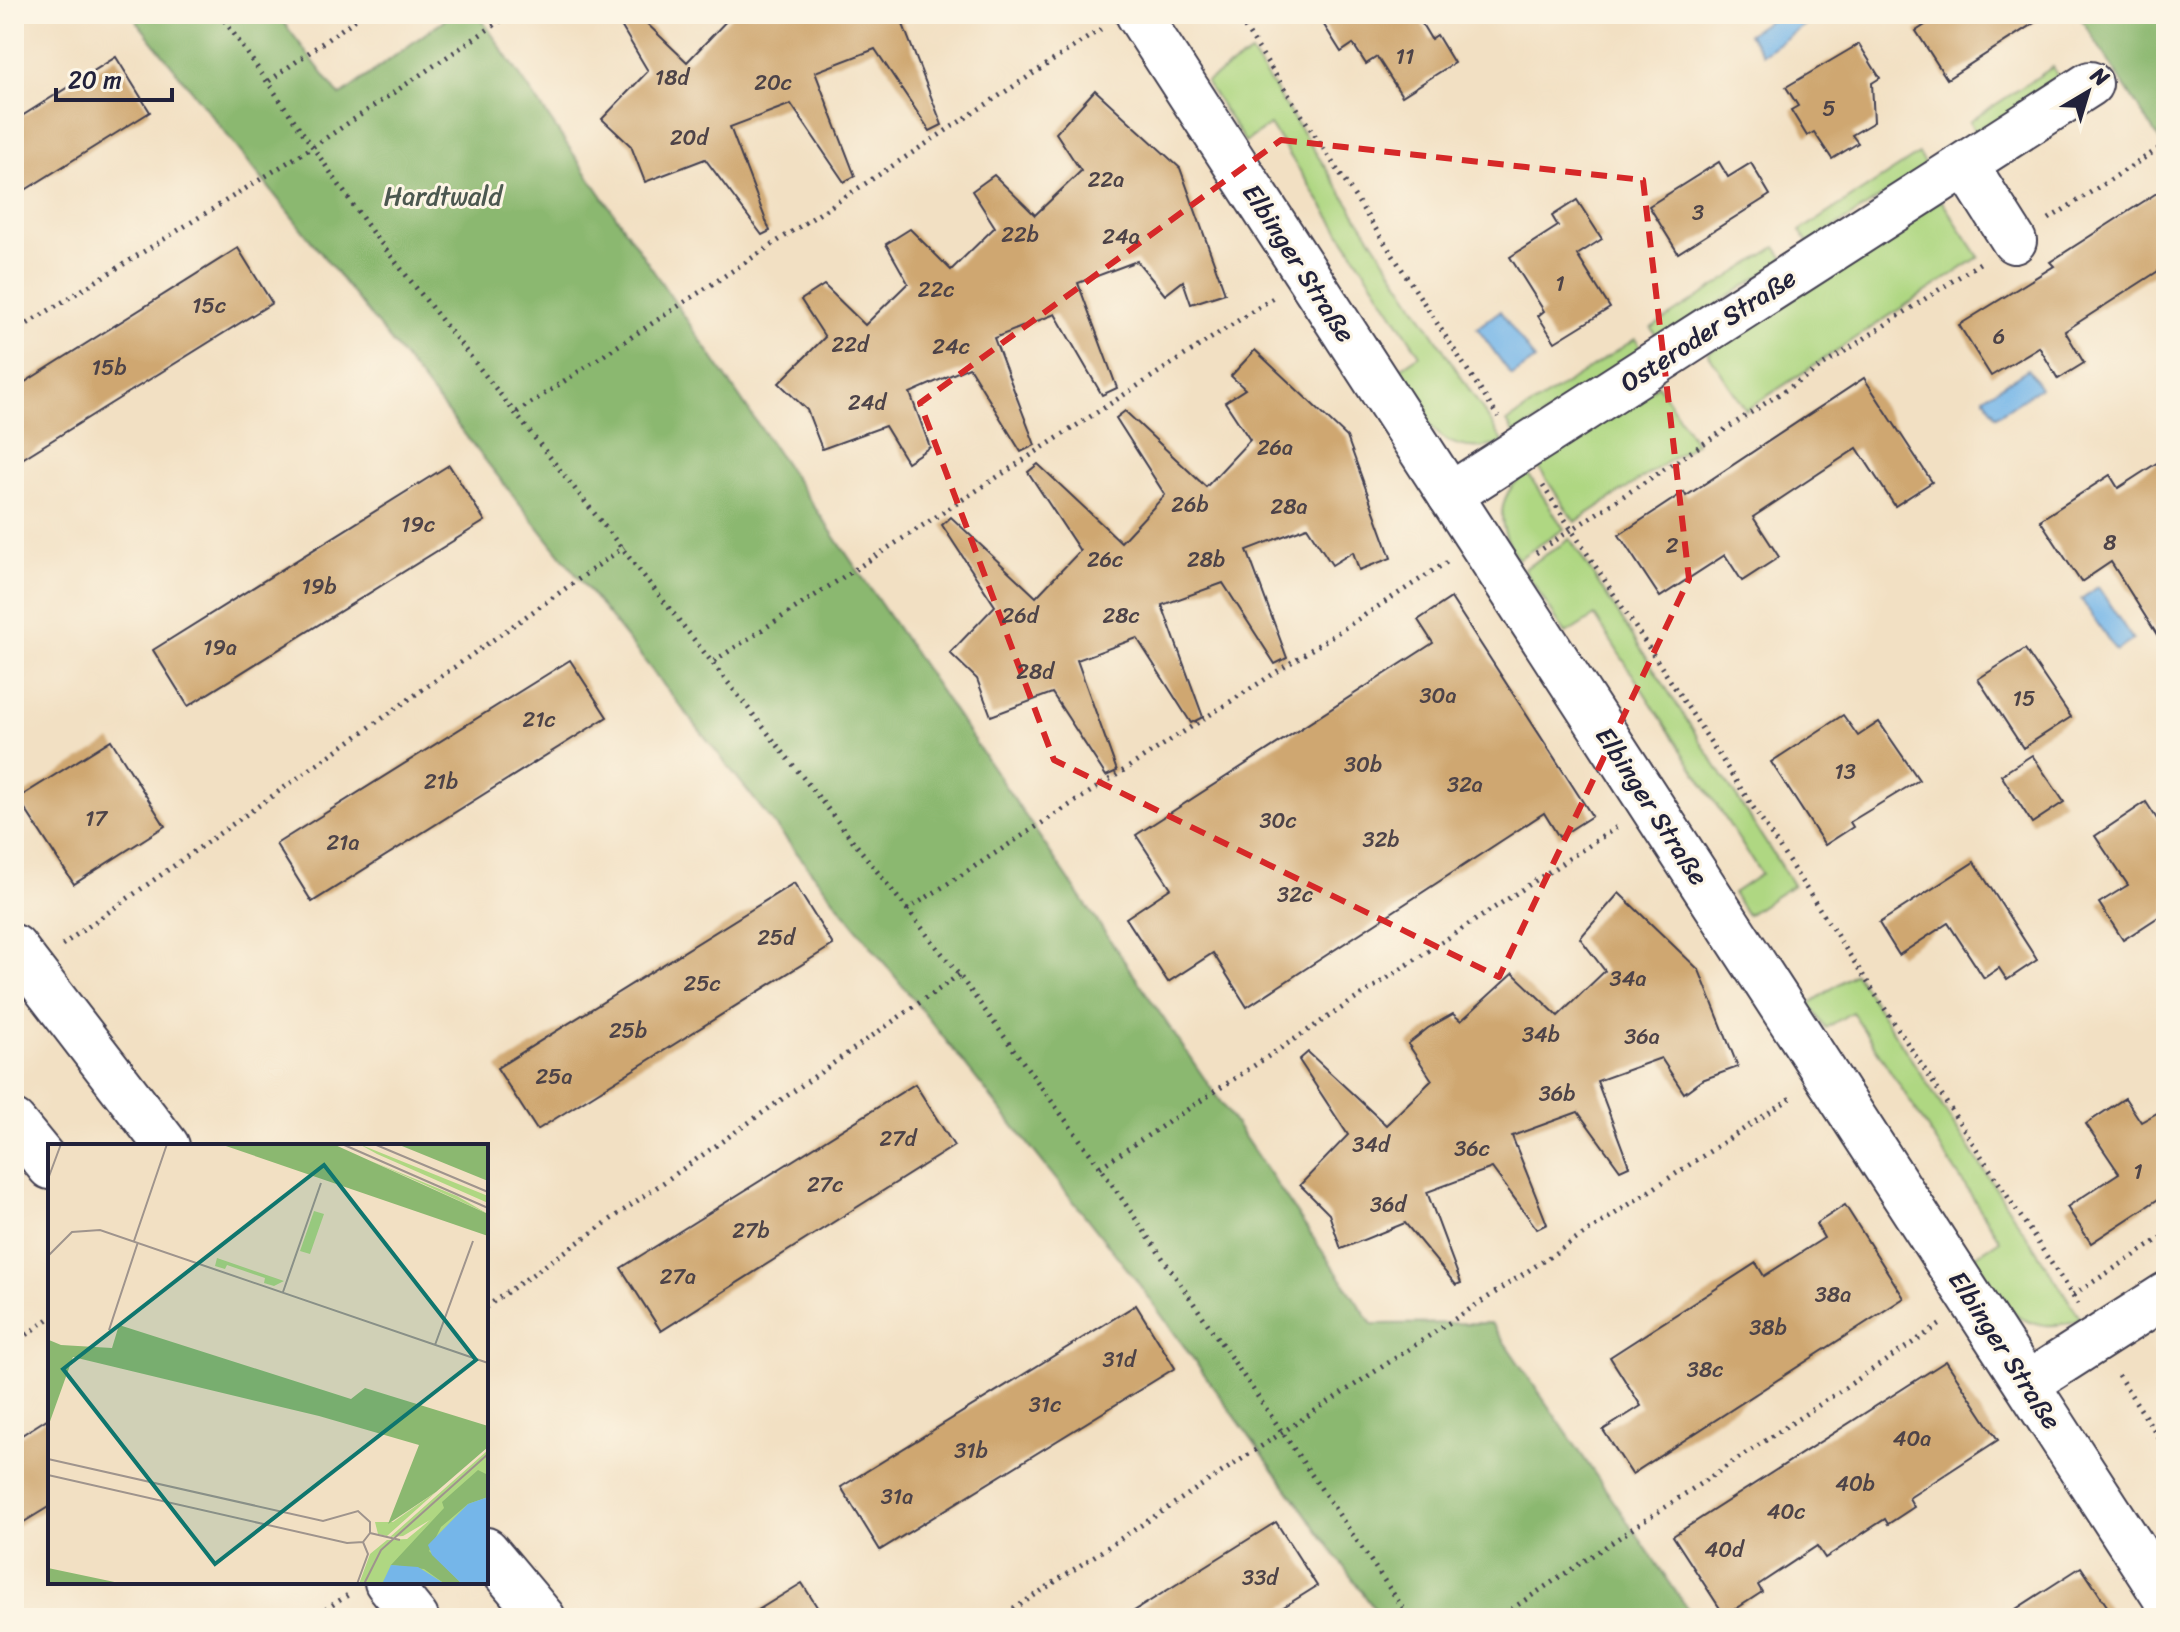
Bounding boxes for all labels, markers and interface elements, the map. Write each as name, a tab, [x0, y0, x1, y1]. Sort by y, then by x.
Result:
house number: 11	[1396, 37, 1414, 76]
scale bar	[56, 52, 172, 102]
north arrow	[2048, 52, 2128, 132]
text: N	[2081, 56, 2119, 97]
house number: 18d	[655, 58, 691, 97]
text: 20 m	[68, 59, 122, 101]
house number: 20c	[754, 63, 792, 102]
house number: 5	[1822, 89, 1836, 128]
house number: 20d	[670, 118, 709, 157]
house number: 22a	[1088, 160, 1124, 199]
park label: Hardtwald	[384, 173, 505, 219]
street label: Elbinger Straße	[1230, 174, 1368, 352]
house number: 3	[1692, 193, 1704, 232]
house number: 22b	[1001, 215, 1039, 254]
house number: 24a	[1102, 217, 1140, 256]
street label: Osteroder Straße	[1610, 255, 1806, 405]
house number: 1	[1555, 264, 1565, 303]
house number: 22c	[918, 270, 954, 309]
house number: 15c	[192, 286, 226, 325]
house number: 6	[1993, 317, 2005, 356]
house number: 22d	[832, 325, 870, 364]
house number: 24c	[932, 327, 970, 366]
house number: 15b	[92, 348, 126, 387]
house number: 24d	[848, 383, 887, 422]
house number: 26a	[1257, 428, 1293, 467]
house number: 26b	[1171, 485, 1209, 524]
house number: 28a	[1270, 487, 1308, 526]
house number: 19c	[401, 505, 435, 544]
house number: 8	[2103, 523, 2117, 562]
house number: 2	[1666, 526, 1679, 565]
house number: 26c	[1087, 540, 1123, 579]
house number: 28b	[1187, 540, 1225, 579]
house number: 19b	[301, 567, 337, 606]
house number: 26d	[1002, 596, 1040, 635]
house number: 28c	[1103, 596, 1139, 635]
house number: 19a	[203, 628, 237, 667]
house number: 28d	[1016, 652, 1055, 691]
house number: 30a	[1419, 676, 1457, 715]
house number: 15	[2013, 679, 2035, 718]
house number: 21c	[522, 700, 556, 739]
street label: Elbinger Straße	[1583, 717, 1721, 895]
house number: 30b	[1344, 745, 1382, 784]
house number: 13	[1834, 752, 1856, 791]
house number: 21b	[424, 762, 458, 801]
house number: 32a	[1447, 765, 1483, 804]
house number: 17	[85, 799, 108, 838]
house number: 30c	[1260, 801, 1296, 840]
house number: 32b	[1363, 820, 1399, 859]
house number: 21a	[326, 823, 360, 862]
house number: 32c	[1277, 875, 1313, 914]
house number: 25d	[757, 918, 796, 957]
house number: 34a	[1610, 959, 1646, 998]
house number: 25c	[683, 964, 721, 1003]
house number: 25b	[609, 1011, 647, 1050]
house number: 34b	[1522, 1015, 1560, 1054]
house number: 36a	[1624, 1017, 1660, 1056]
house number: 25a	[535, 1057, 573, 1096]
house number: 36b	[1539, 1074, 1575, 1113]
house number: 27d	[880, 1119, 918, 1158]
house number: 34d	[1352, 1125, 1391, 1164]
house number: 36c	[1454, 1129, 1490, 1168]
inset map	[48, 1144, 488, 1584]
house number: 1	[2133, 1152, 2143, 1191]
house number: 27c	[807, 1165, 843, 1204]
house number: 36d	[1370, 1185, 1407, 1224]
house number: 27b	[732, 1211, 770, 1250]
house number: 27a	[660, 1257, 696, 1296]
street label: Elbinger Straße	[1936, 1261, 2074, 1439]
house number: 38a	[1815, 1275, 1851, 1314]
house number: 38b	[1749, 1308, 1787, 1347]
house number: 31d	[1102, 1340, 1137, 1379]
house number: 38c	[1687, 1350, 1723, 1389]
house number: 31c	[1029, 1385, 1061, 1424]
house number: 40a	[1893, 1419, 1931, 1458]
house number: 31b	[954, 1431, 988, 1470]
house number: 40b	[1835, 1464, 1875, 1503]
house number: 31a	[881, 1477, 913, 1516]
house number: 40c	[1767, 1492, 1805, 1531]
house number: 40d	[1704, 1530, 1745, 1569]
house number: 33d	[1242, 1558, 1279, 1597]

